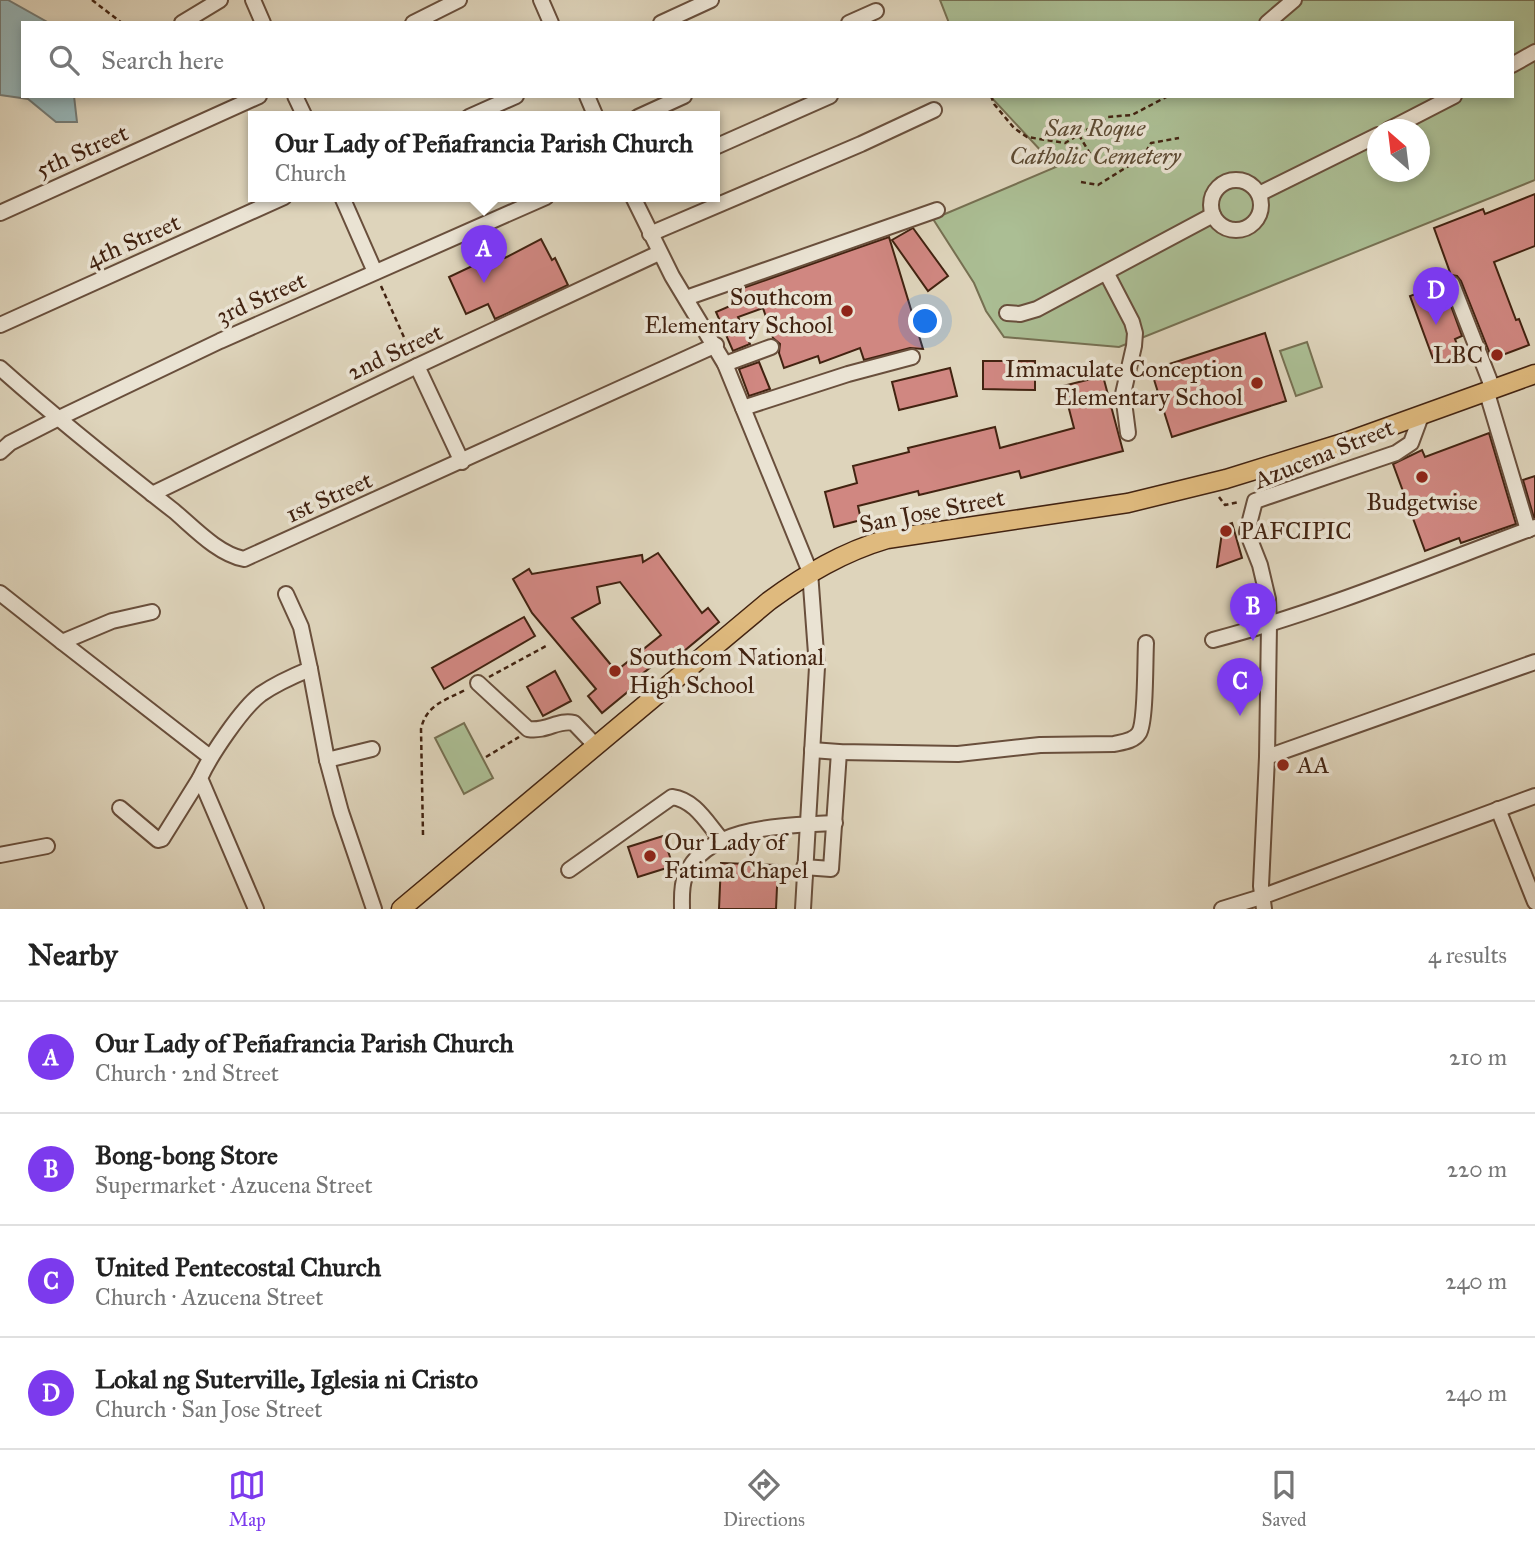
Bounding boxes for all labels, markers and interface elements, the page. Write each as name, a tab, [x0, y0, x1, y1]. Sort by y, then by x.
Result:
search box	[21, 21, 1514, 98]
icon: search	[45, 41, 83, 79]
text: Search here	[101, 44, 224, 76]
popup	[248, 111, 720, 202]
park label: San Roque Catholic Cemetery	[1009, 113, 1182, 171]
street label: 5th Street	[31, 117, 133, 185]
north arrow	[1367, 119, 1430, 182]
text: Our Lady of Peñafrancia Parish Church	[275, 127, 693, 159]
text: Church	[275, 159, 346, 187]
street label: 4th Street	[81, 207, 185, 275]
pin: A	[461, 225, 507, 283]
street label: 3rd Street	[211, 265, 311, 331]
pin: D	[1413, 267, 1459, 325]
place label: Southcom Elementary School	[644, 282, 834, 340]
marker: Southcom Elementary School	[839, 303, 855, 319]
your location	[908, 304, 942, 338]
street label: 2nd Street	[343, 317, 448, 387]
place label: LBC	[1433, 340, 1483, 370]
marker: LBC	[1489, 347, 1505, 363]
place label: Immaculate Conception Elementary School	[1005, 354, 1244, 412]
marker: Immaculate Conception Elementary School	[1249, 375, 1265, 391]
street label: Azucena Street	[1249, 412, 1399, 496]
street label: 1st Street	[281, 464, 377, 529]
marker: Budgetwise	[1414, 469, 1430, 485]
street label: San Jose Street	[857, 482, 1008, 540]
place label: Budgetwise	[1366, 487, 1478, 517]
place label: PAFCIPIC	[1240, 516, 1352, 546]
marker: PAFCIPIC	[1218, 523, 1234, 539]
pin: B	[1230, 583, 1276, 641]
place label: Southcom National High School	[629, 642, 825, 700]
pin: C	[1217, 658, 1263, 716]
marker: Southcom National High School	[607, 663, 623, 679]
place label: AA	[1296, 750, 1329, 780]
marker: AA	[1275, 757, 1291, 773]
place label: Our Lady of Fatima Chapel	[664, 827, 809, 885]
marker: Our Lady of Fatima Chapel	[642, 848, 658, 864]
text: Nearby	[28, 937, 118, 973]
text: 4 results	[1428, 941, 1507, 969]
text: Our Lady of Peñafrancia Parish Church	[95, 1027, 514, 1059]
text: A	[43, 1043, 59, 1071]
text: 210 m	[1449, 1043, 1507, 1071]
text: Church · 2nd Street	[95, 1059, 279, 1087]
text: Bong-bong Store	[95, 1139, 278, 1171]
text: B	[43, 1155, 59, 1183]
text: 220 m	[1447, 1155, 1507, 1183]
text: Supermarket · Azucena Street	[95, 1171, 373, 1199]
text: United Pentecostal Church	[95, 1251, 381, 1283]
text: C	[43, 1267, 59, 1295]
text: 240 m	[1445, 1267, 1507, 1295]
text: Church · Azucena Street	[95, 1283, 323, 1311]
text: Lokal ng Suterville, Iglesia ni Cristo	[95, 1363, 478, 1395]
text: D	[42, 1379, 60, 1407]
text: 240 m	[1445, 1379, 1507, 1407]
text: Church · San Jose Street	[95, 1395, 323, 1423]
tab: Map	[228, 1466, 266, 1531]
tab: Directions	[723, 1466, 805, 1531]
tab: Saved	[1262, 1466, 1307, 1531]

